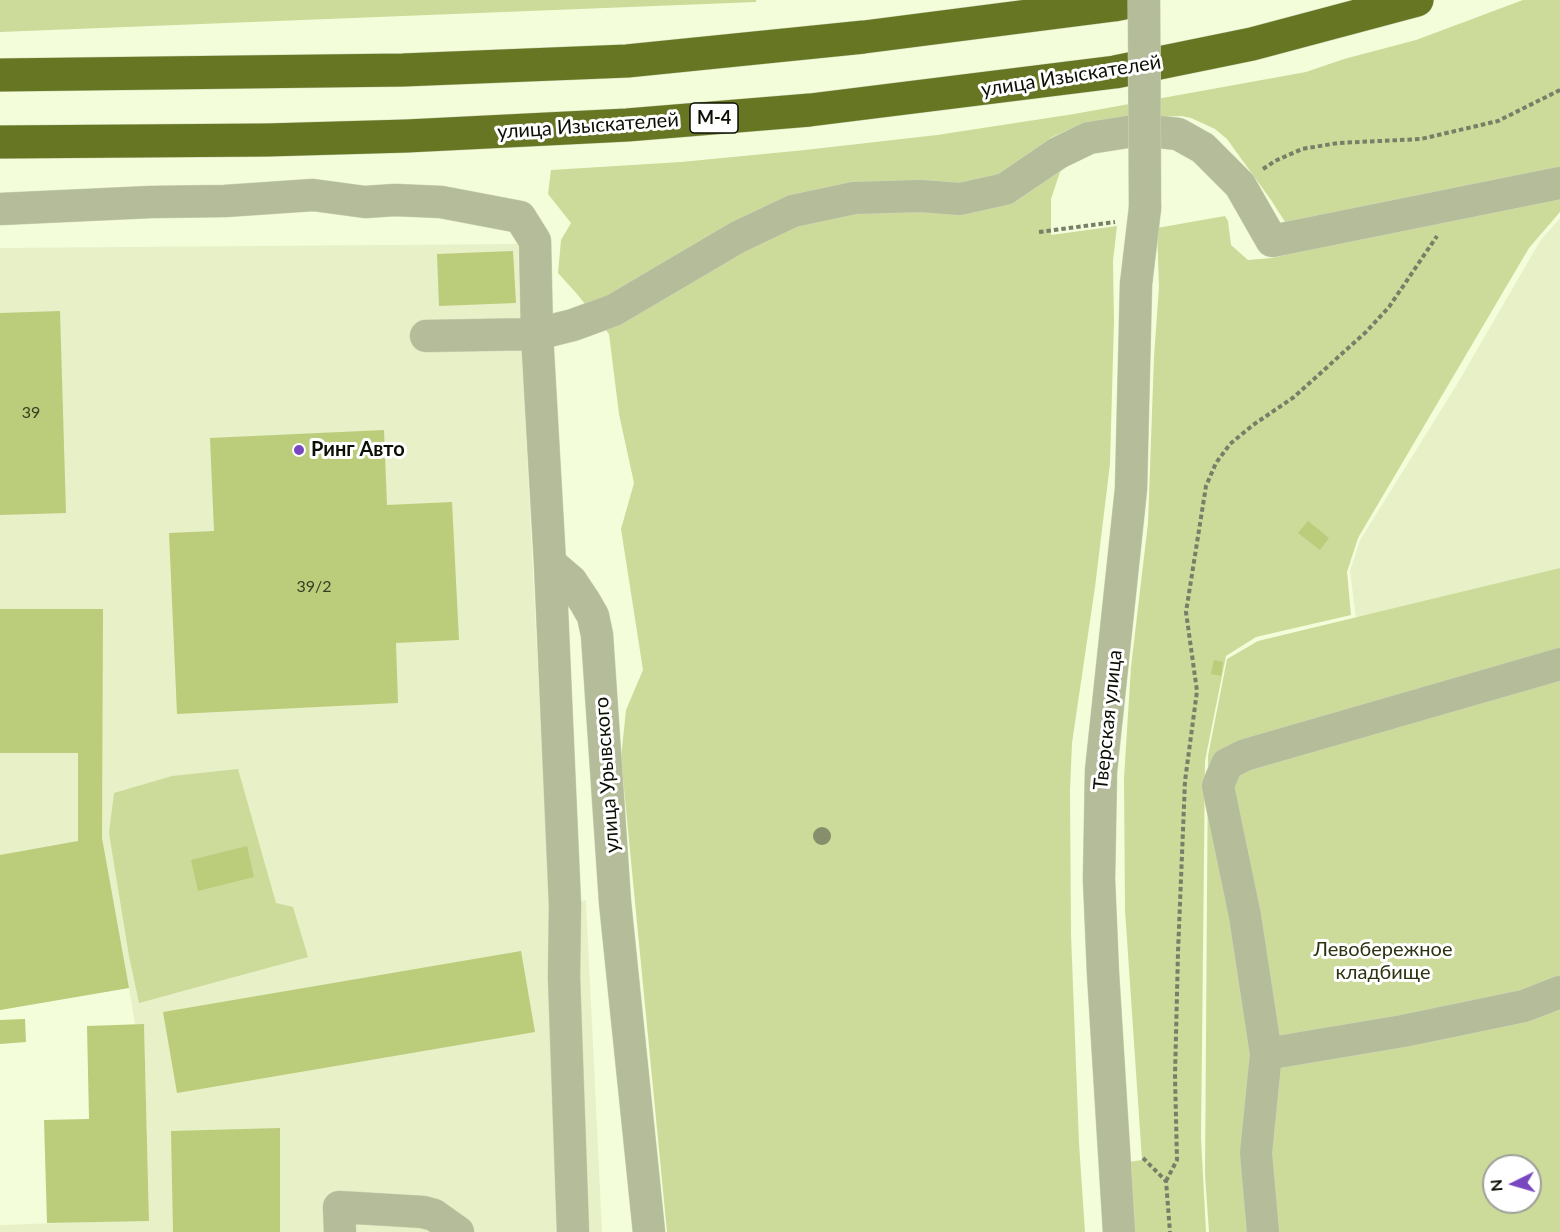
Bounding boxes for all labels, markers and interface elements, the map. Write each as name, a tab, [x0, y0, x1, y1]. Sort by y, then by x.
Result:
street label: улица Изыскателей	[979, 50, 1163, 102]
road number: М-4	[690, 103, 738, 133]
street label: улица Изыскателей	[496, 108, 680, 144]
house number: 39	[22, 403, 40, 423]
place label: Ринг Авто	[311, 438, 405, 462]
marker: Ринг Авто	[292, 443, 306, 457]
house number: 39/2	[296, 577, 332, 597]
street label: Тверская улица	[1089, 649, 1127, 791]
street label: улица Урывского	[590, 696, 624, 854]
park label: Левобережное кладбище	[1314, 938, 1452, 985]
north arrow	[1482, 1154, 1542, 1214]
text: N	[1486, 1178, 1506, 1192]

